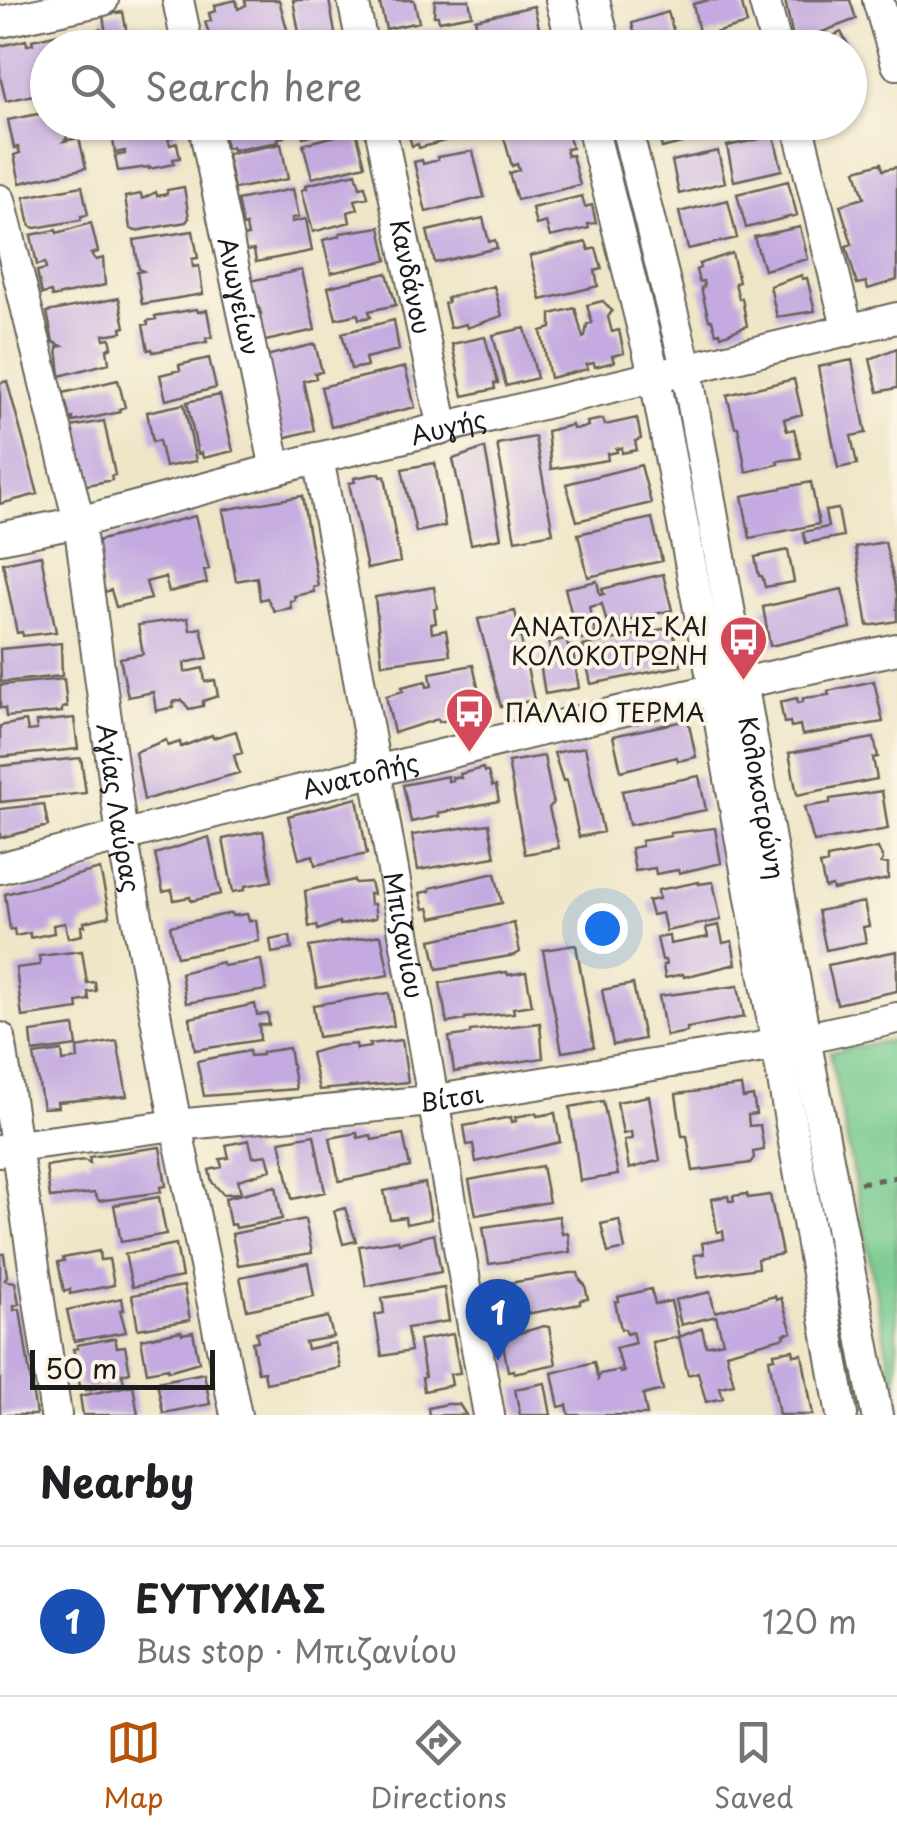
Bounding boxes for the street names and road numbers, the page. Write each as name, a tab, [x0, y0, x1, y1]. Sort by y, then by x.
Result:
street label: Κανδάνου	[381, 216, 442, 338]
street label: Ανωγείων	[209, 233, 271, 359]
street label: Αυγής	[407, 399, 490, 454]
street label: Κολοκοτρώνη	[729, 713, 796, 882]
street label: Αγίας Λαύρας	[88, 721, 151, 895]
street label: Ανατολής	[298, 742, 423, 808]
street label: Μπιζανίου	[375, 869, 434, 1001]
street label: Βίτσι	[418, 1074, 486, 1121]

